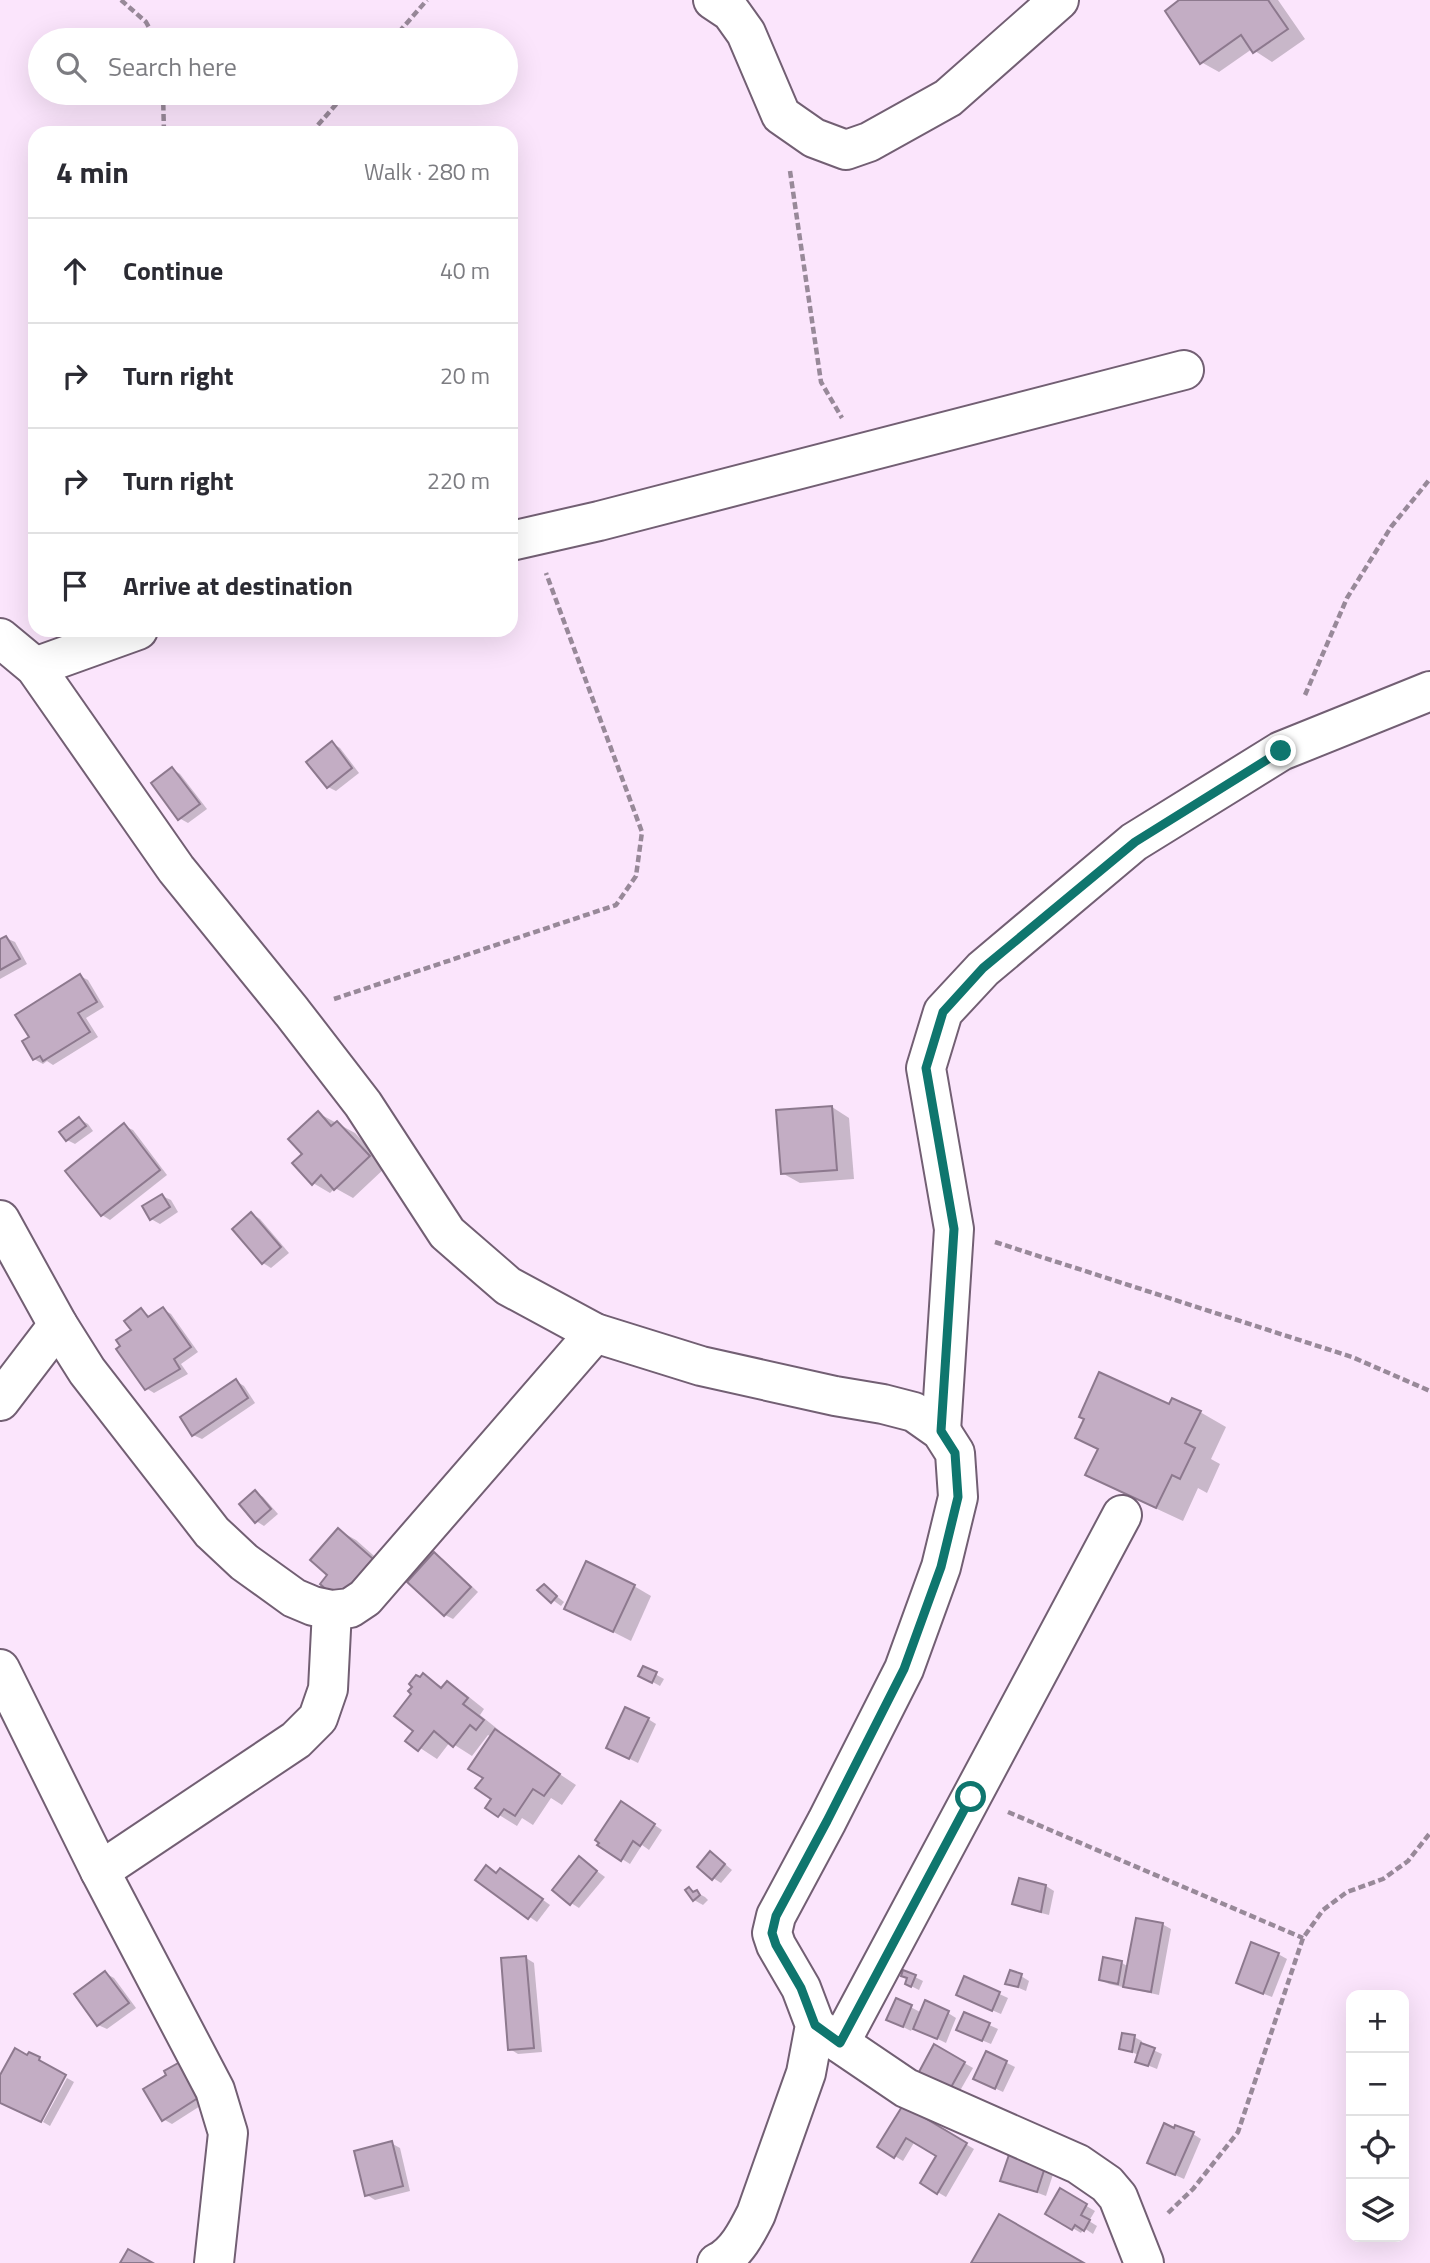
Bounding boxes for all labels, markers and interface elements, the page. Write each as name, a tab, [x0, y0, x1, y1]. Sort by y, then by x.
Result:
search box	[28, 28, 518, 105]
text: Search here	[108, 47, 237, 86]
icon: search	[52, 48, 90, 86]
text: 4 min	[56, 149, 129, 195]
text: Walk · 280 m	[364, 154, 490, 189]
text: Continue	[123, 251, 223, 290]
icon: ahead	[56, 252, 94, 290]
text: 40 m	[440, 253, 490, 288]
text: Turn right	[123, 356, 234, 395]
icon: right	[56, 357, 94, 395]
text: 20 m	[440, 358, 490, 393]
text: Turn right	[123, 461, 234, 500]
icon: right	[56, 462, 94, 500]
text: 220 m	[427, 463, 490, 498]
text: Arrive at destination	[123, 566, 353, 605]
icon: arrive	[56, 567, 94, 605]
route end	[1265, 735, 1296, 766]
route start	[955, 1781, 986, 1812]
map controls	[1346, 1990, 1409, 2242]
button: +	[1346, 1990, 1409, 2053]
button: −	[1346, 2053, 1409, 2116]
button: locate	[1346, 2116, 1409, 2179]
button: layers	[1346, 2179, 1409, 2242]

